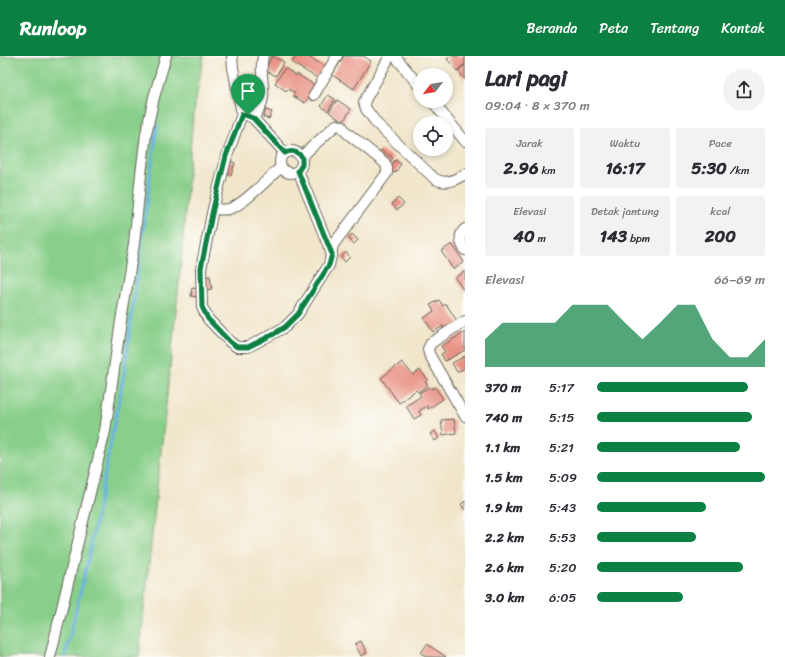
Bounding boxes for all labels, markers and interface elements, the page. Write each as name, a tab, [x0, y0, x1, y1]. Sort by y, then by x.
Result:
text: Runloop	[20, 12, 86, 45]
text: Beranda	[527, 16, 577, 41]
text: Peta	[599, 16, 628, 41]
text: Tentang	[650, 16, 699, 41]
text: Kontak	[721, 16, 765, 41]
text: Lari pagi	[485, 59, 567, 98]
north arrow	[413, 68, 453, 108]
map controls	[413, 68, 453, 156]
button: share	[723, 69, 765, 111]
pin	[231, 74, 265, 115]
icon: arrive	[237, 80, 259, 102]
text: 09:04 · 8 × 370 m	[485, 94, 590, 117]
button: locate	[413, 116, 453, 156]
text: Jarak	[516, 134, 543, 153]
text: Waktu	[610, 134, 640, 153]
text: Pace	[709, 134, 732, 153]
text: 2.96	[504, 153, 539, 183]
text: 16:17	[605, 153, 645, 183]
text: 5:30	[691, 153, 727, 183]
text: km	[539, 161, 556, 180]
text: /km	[727, 161, 749, 180]
text: Elevasi	[513, 202, 546, 221]
text: Detak jantung	[591, 202, 659, 221]
text: kcal	[710, 202, 730, 221]
text: 40	[513, 221, 535, 251]
text: 143	[600, 221, 627, 251]
text: 200	[705, 221, 736, 251]
text: m	[535, 229, 546, 248]
text: bpm	[627, 229, 650, 248]
text: Elevasi	[485, 268, 524, 291]
text: 66–69 m	[714, 268, 765, 291]
text: 370 m	[485, 376, 521, 399]
text: 5:17	[549, 376, 574, 399]
text: 740 m	[485, 406, 522, 429]
text: 5:15	[549, 406, 574, 429]
text: 1.1 km	[485, 436, 520, 459]
text: 5:21	[549, 436, 574, 459]
text: 1.5 km	[485, 466, 523, 489]
text: 5:09	[549, 466, 577, 489]
text: 1.9 km	[485, 496, 523, 519]
text: 5:43	[549, 496, 576, 519]
text: 2.2 km	[485, 526, 524, 549]
text: 5:53	[549, 526, 576, 549]
text: 2.6 km	[485, 556, 524, 579]
text: 5:20	[549, 556, 577, 579]
text: 3.0 km	[485, 586, 525, 609]
text: 6:05	[549, 586, 576, 609]

